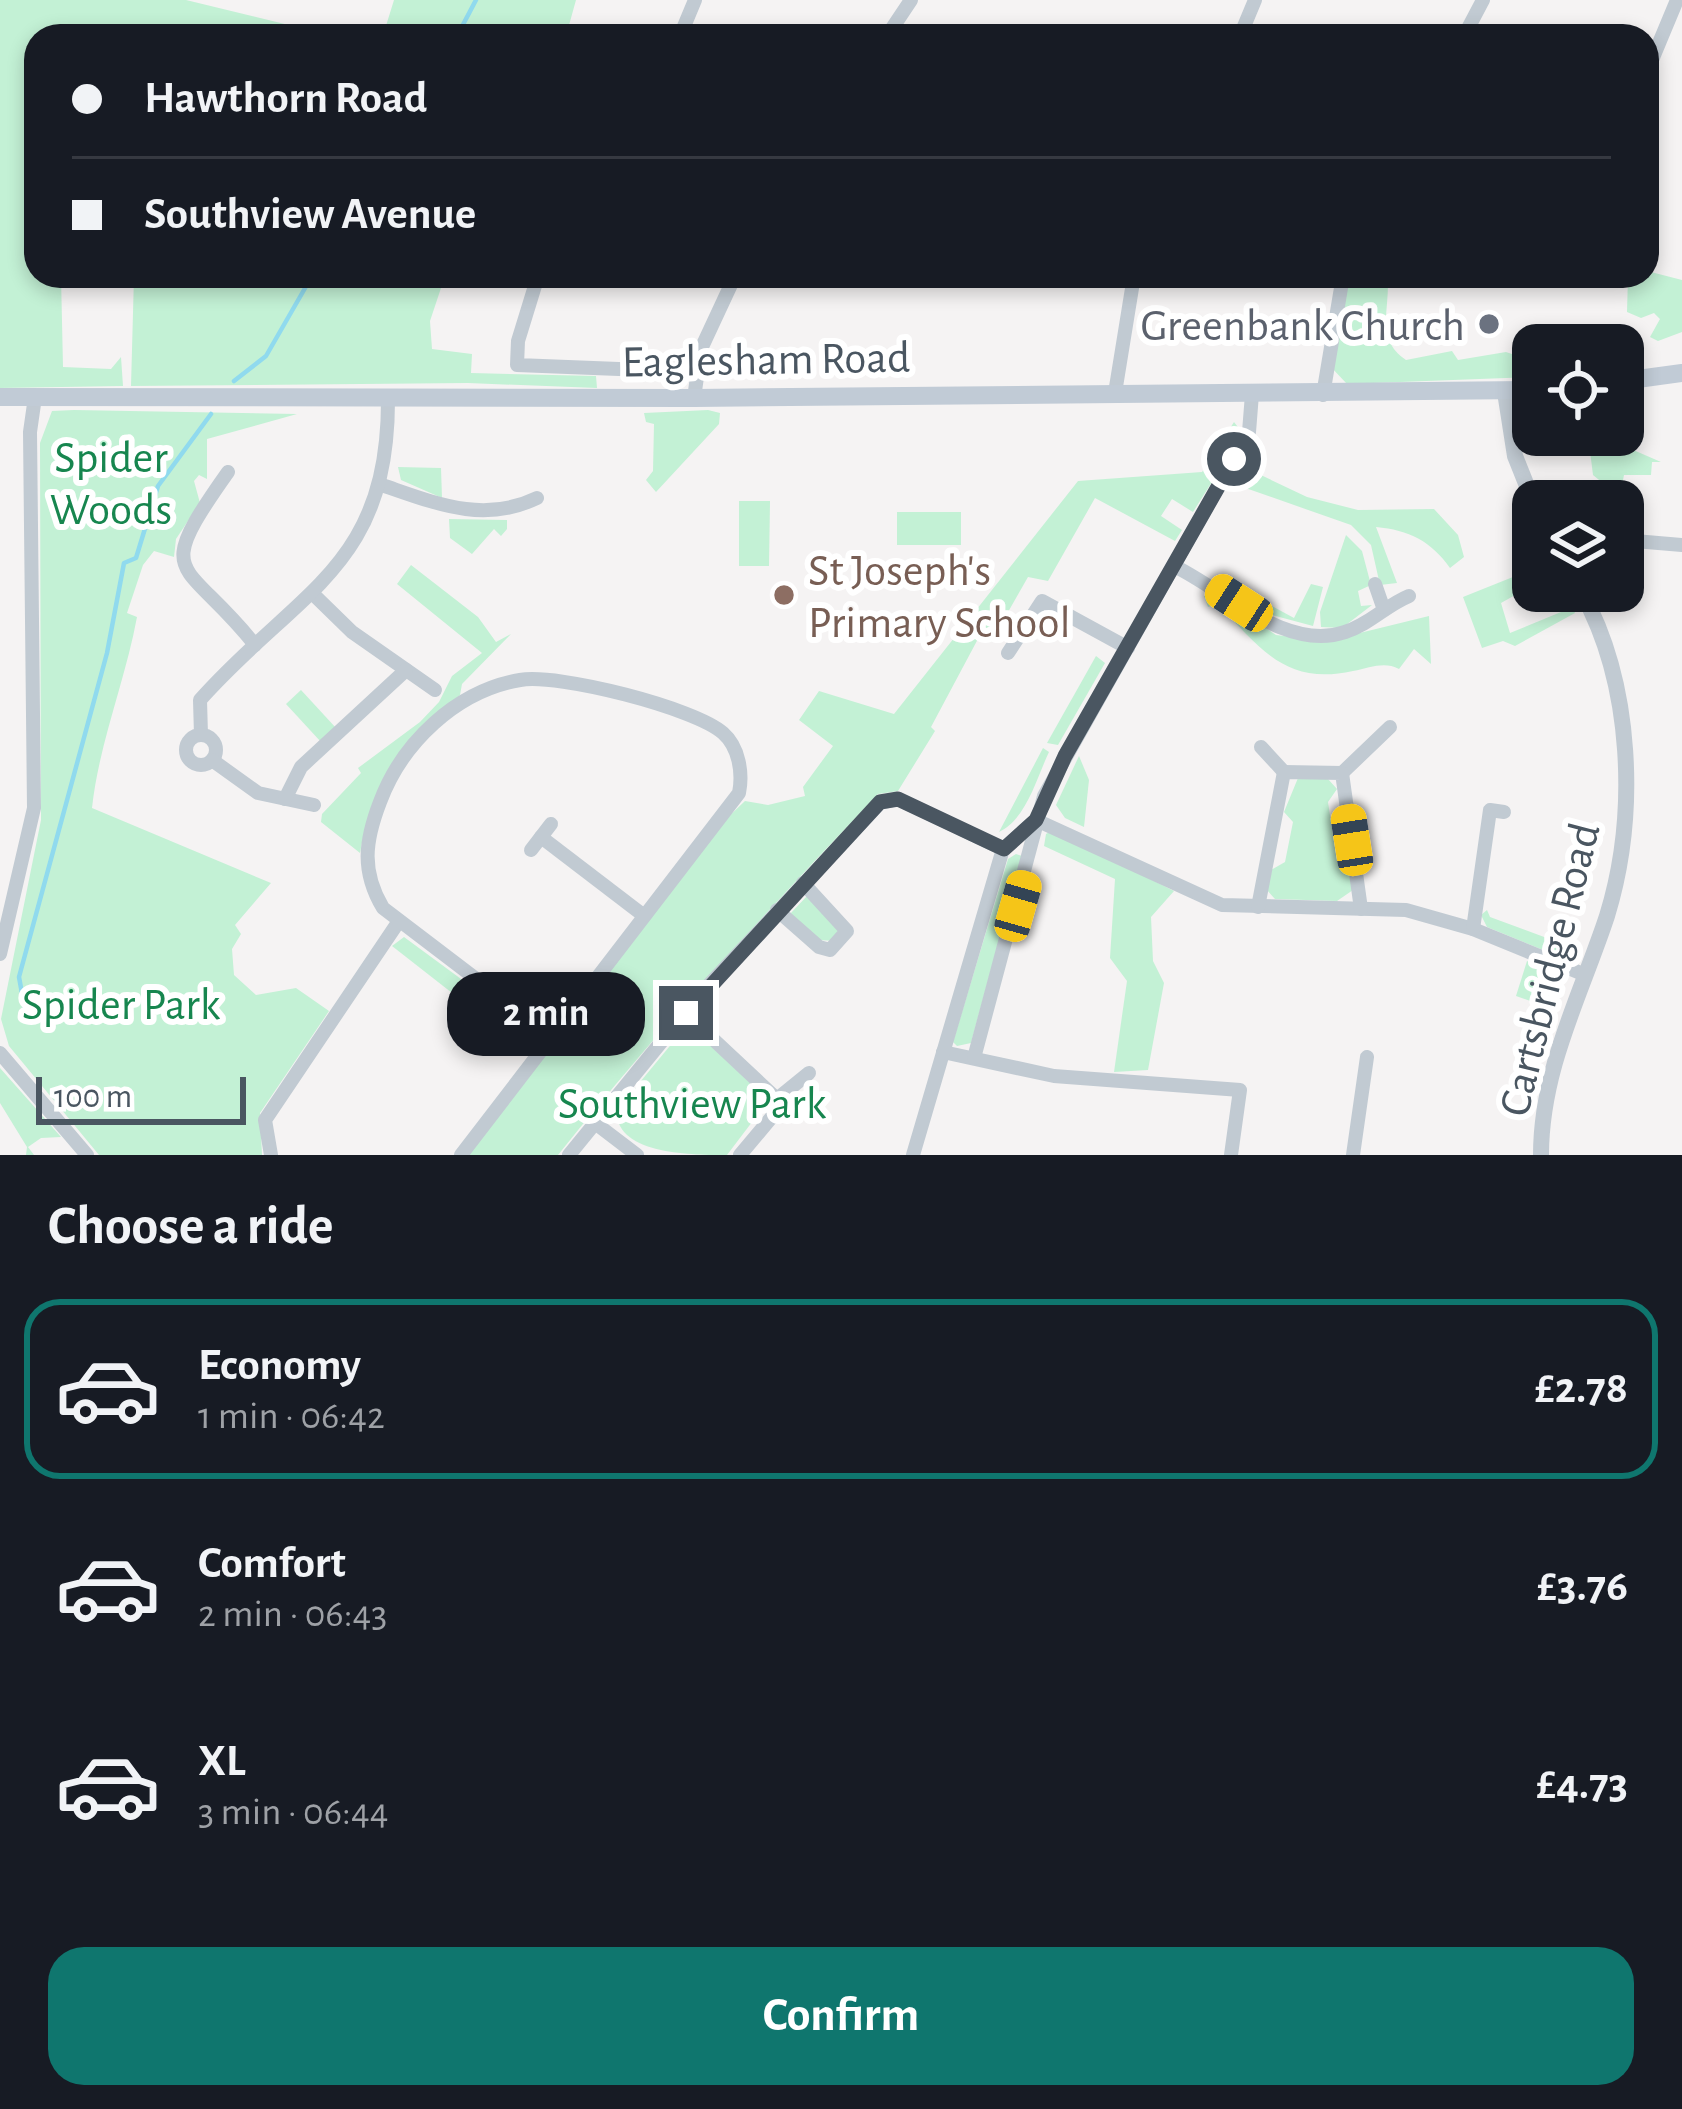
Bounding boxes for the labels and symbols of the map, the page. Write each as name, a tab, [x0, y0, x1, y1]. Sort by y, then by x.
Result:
place label: Greenbank Church	[1141, 304, 1465, 349]
marker: Greenbank Church	[1476, 311, 1502, 337]
street label: Eaglesham Road	[621, 335, 911, 386]
route start	[1207, 432, 1261, 486]
park label: Spider Woods	[50, 436, 172, 533]
place label: St Joseph's Primary School	[808, 549, 1071, 646]
car	[1199, 568, 1279, 638]
marker: St Joseph's Primary School	[771, 582, 797, 608]
car	[1329, 802, 1375, 878]
street label: Cartsbridge Road	[1492, 818, 1609, 1121]
car	[991, 866, 1045, 946]
callout: 2 min	[446, 971, 644, 1055]
park label: Spider Park	[22, 983, 221, 1028]
route end	[659, 986, 713, 1040]
scale bar	[36, 1071, 246, 1124]
park label: Southview Park	[558, 1082, 827, 1127]

